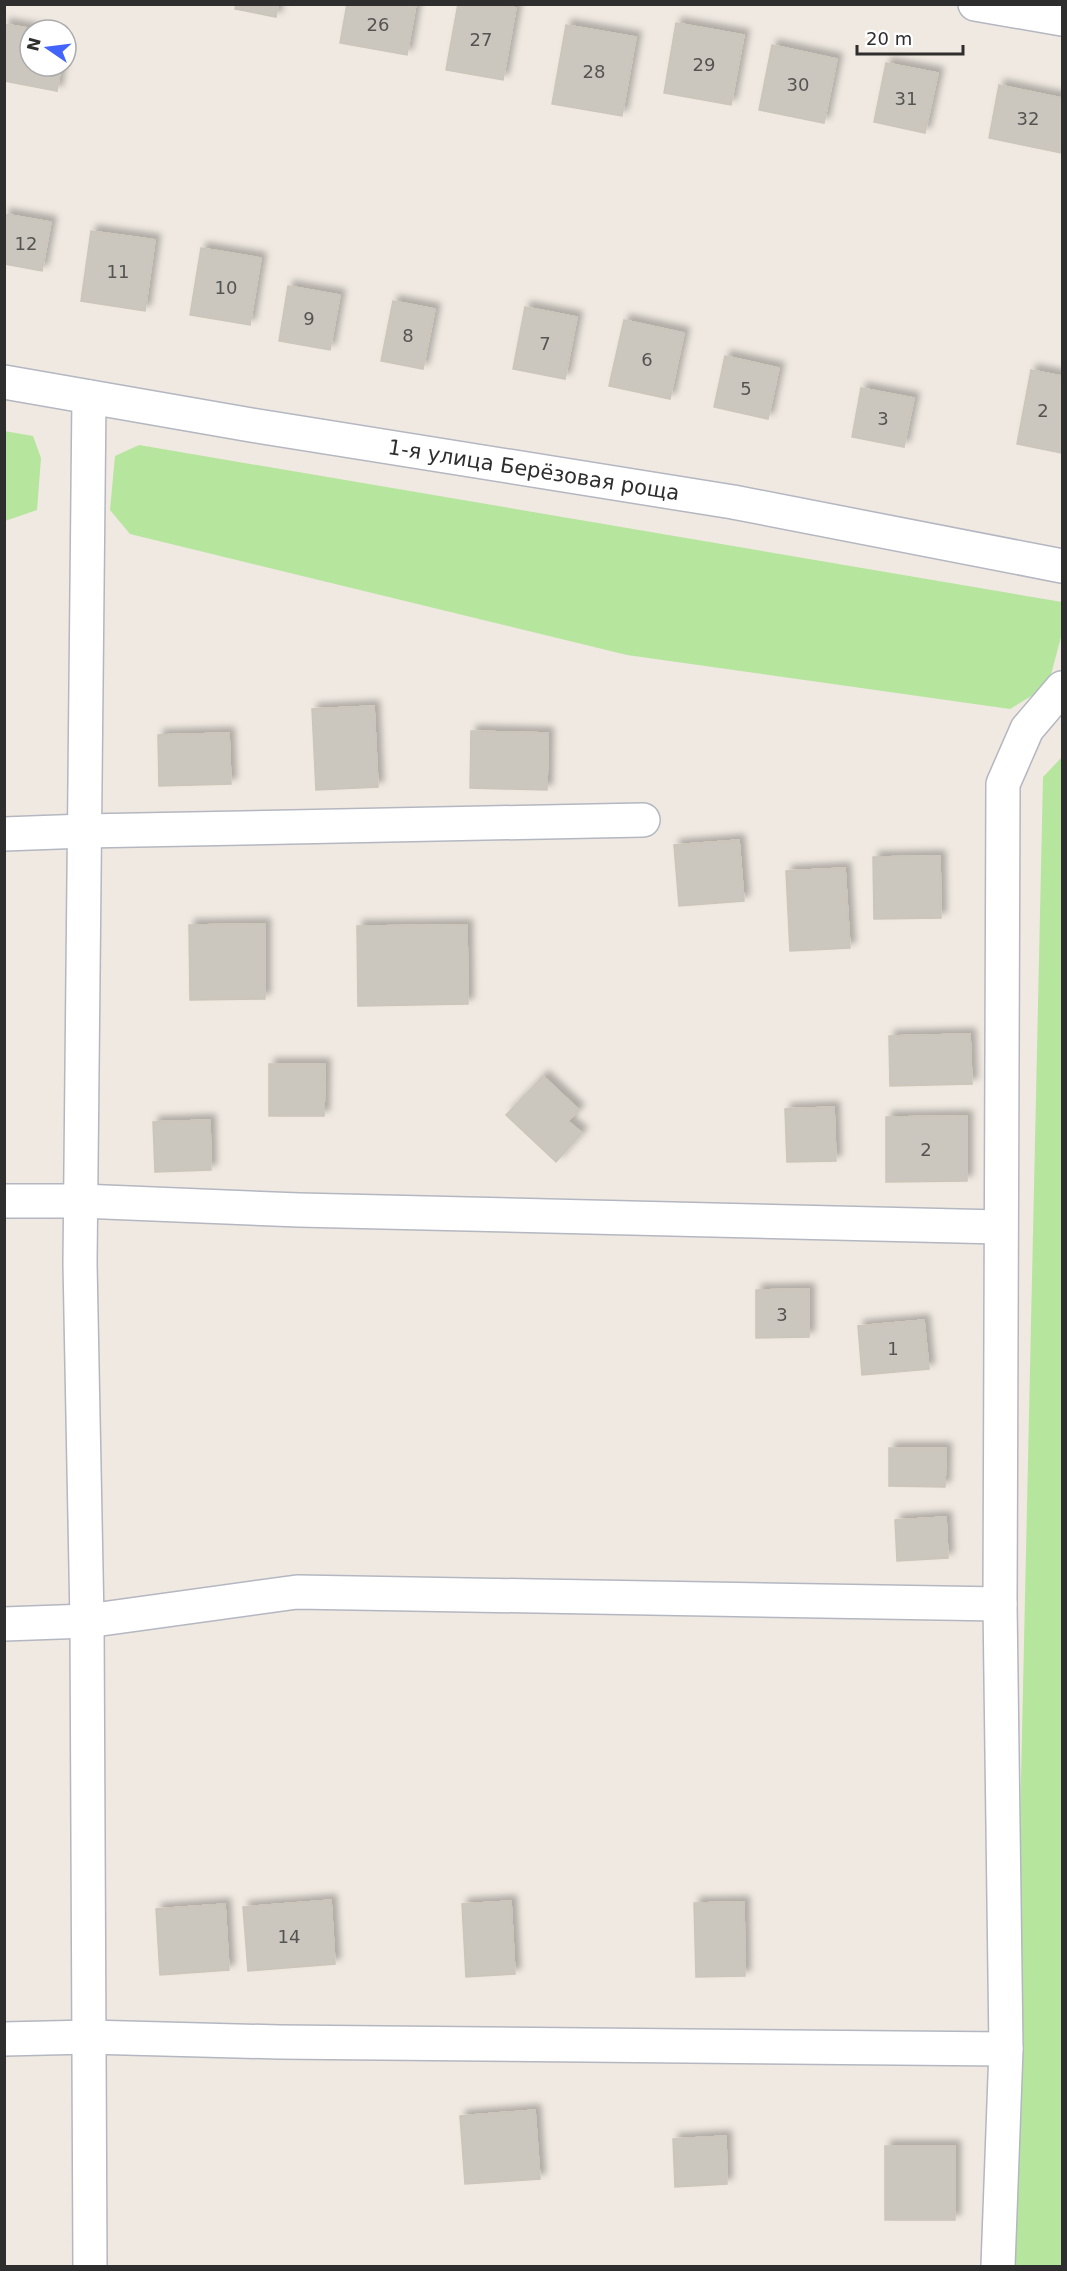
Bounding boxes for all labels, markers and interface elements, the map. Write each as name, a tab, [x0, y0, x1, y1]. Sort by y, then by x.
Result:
house number: 26	[367, 14, 389, 35]
north arrow	[18, 18, 78, 78]
scale bar	[857, 18, 964, 56]
text: 20 m	[866, 28, 912, 49]
house number: 27	[470, 29, 492, 50]
text: N	[23, 36, 45, 53]
house number: 29	[693, 54, 715, 75]
house number: 28	[583, 61, 605, 82]
house number: 30	[787, 74, 809, 95]
house number: 31	[895, 88, 917, 109]
house number: 32	[1017, 108, 1039, 129]
house number: 12	[15, 233, 37, 254]
house number: 11	[107, 261, 129, 282]
house number: 10	[215, 277, 237, 298]
house number: 9	[303, 308, 315, 329]
house number: 8	[402, 325, 414, 346]
house number: 7	[539, 333, 551, 354]
house number: 6	[641, 349, 653, 370]
house number: 5	[740, 378, 752, 399]
house number: 2	[1037, 400, 1049, 421]
house number: 3	[877, 408, 889, 429]
street label: 1-я улица Берёзовая роща	[386, 435, 681, 505]
house number: 2	[920, 1139, 932, 1160]
house number: 3	[776, 1304, 788, 1325]
house number: 1	[887, 1338, 899, 1359]
house number: 14	[278, 1926, 300, 1947]

